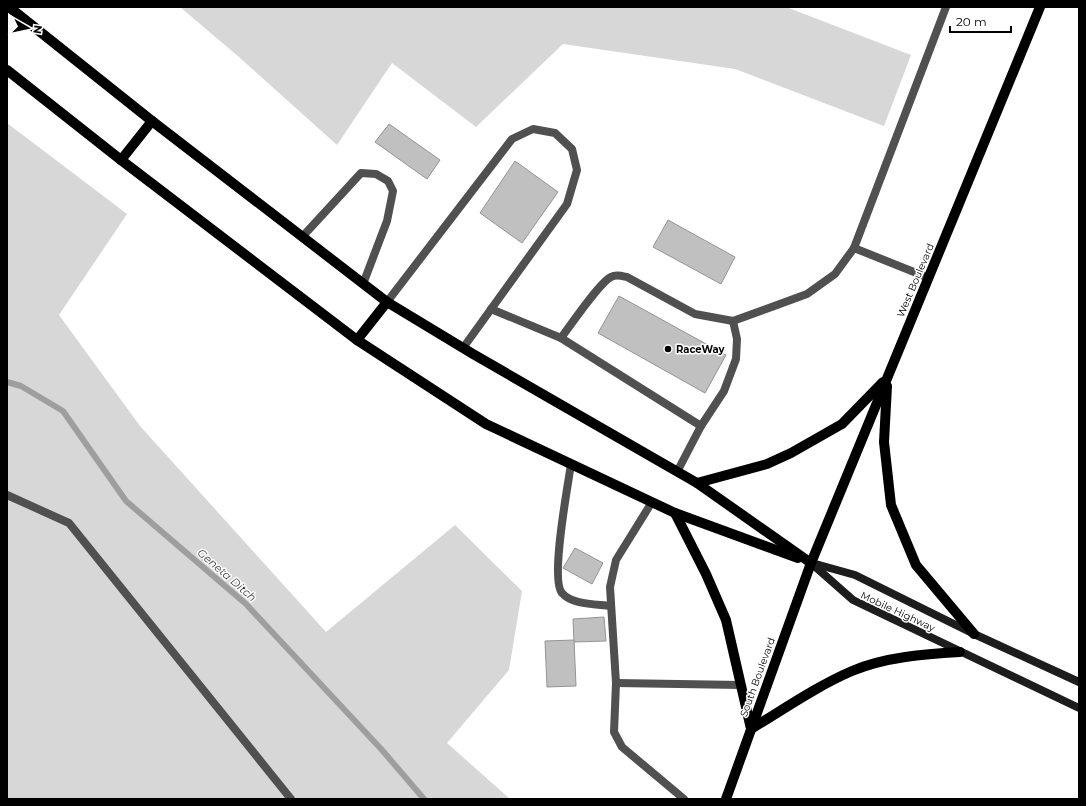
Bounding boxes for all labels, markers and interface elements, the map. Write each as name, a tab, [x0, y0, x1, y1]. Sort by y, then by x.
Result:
north arrow	[8, 8, 48, 48]
scale bar	[950, 8, 1011, 34]
text: 20 m	[956, 14, 987, 29]
text: N	[30, 24, 45, 35]
street label: West Boulevard	[894, 241, 937, 319]
place label: RaceWay	[676, 343, 726, 356]
marker: RaceWay	[663, 344, 673, 354]
water label: Geneta Ditch	[195, 546, 259, 604]
street label: Mobile Highway	[858, 589, 938, 635]
street label: South Boulevard	[737, 636, 778, 719]

